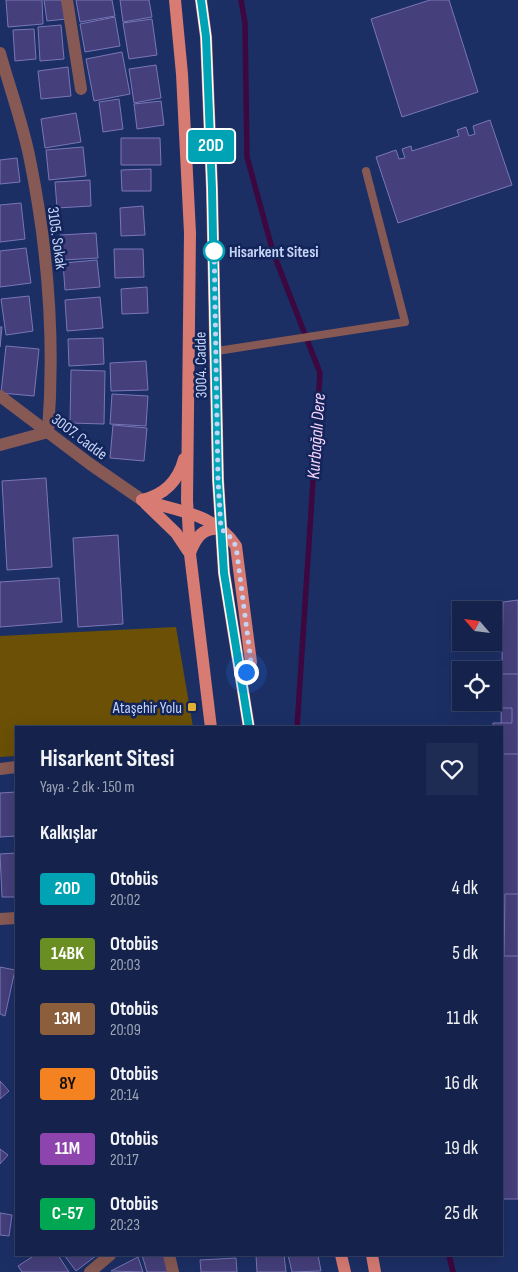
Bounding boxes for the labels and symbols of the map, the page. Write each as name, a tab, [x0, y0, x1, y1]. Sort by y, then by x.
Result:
line badge: 20D	[182, 130, 240, 162]
street label: 3105. Sokak	[43, 206, 70, 271]
marker: Hisarkent Sitesi	[203, 240, 225, 262]
place label: Hisarkent Sitesi	[229, 243, 319, 262]
street label: 3004. Cadde	[191, 331, 212, 398]
water label: Kurbağalı Dere	[303, 392, 330, 480]
street label: 3007. Cadde	[47, 410, 111, 464]
north arrow	[452, 601, 502, 651]
your location	[234, 660, 259, 685]
place label: Ataşehir Yolu	[112, 699, 182, 718]
marker: Ataşehir Yolu	[186, 701, 198, 713]

